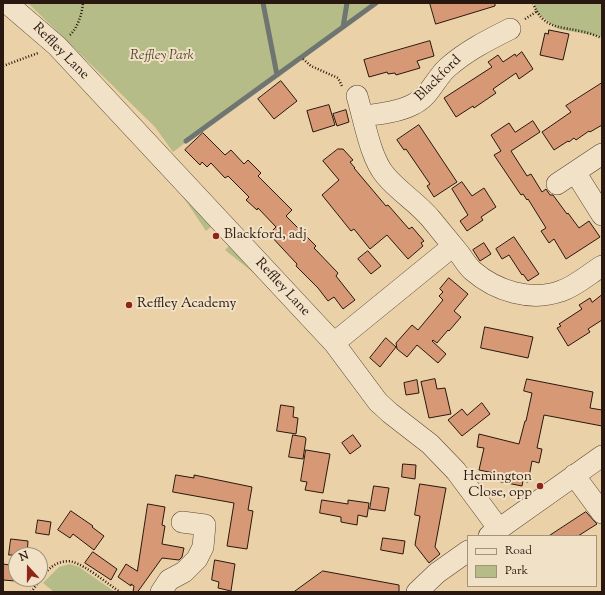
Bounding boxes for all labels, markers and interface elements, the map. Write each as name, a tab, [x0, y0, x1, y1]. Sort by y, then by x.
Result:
street label: Reffley Lane	[28, 20, 92, 84]
park label: Reffley Park	[130, 49, 194, 65]
street label: Blackford	[412, 52, 466, 106]
place label: Blackford, adj	[224, 228, 307, 244]
marker: Blackford, adj	[211, 231, 221, 241]
street label: Reffley Lane	[251, 255, 313, 321]
place label: Reffley Academy	[137, 297, 236, 313]
marker: Reffley Academy	[124, 300, 134, 310]
place label: Hemington Close, opp	[463, 470, 532, 502]
marker: Hemington Close, opp	[535, 481, 545, 491]
legend	[467, 535, 597, 587]
text: Road	[505, 542, 532, 560]
north arrow	[8, 547, 48, 587]
text: N	[17, 548, 31, 566]
text: Park	[505, 562, 528, 580]

